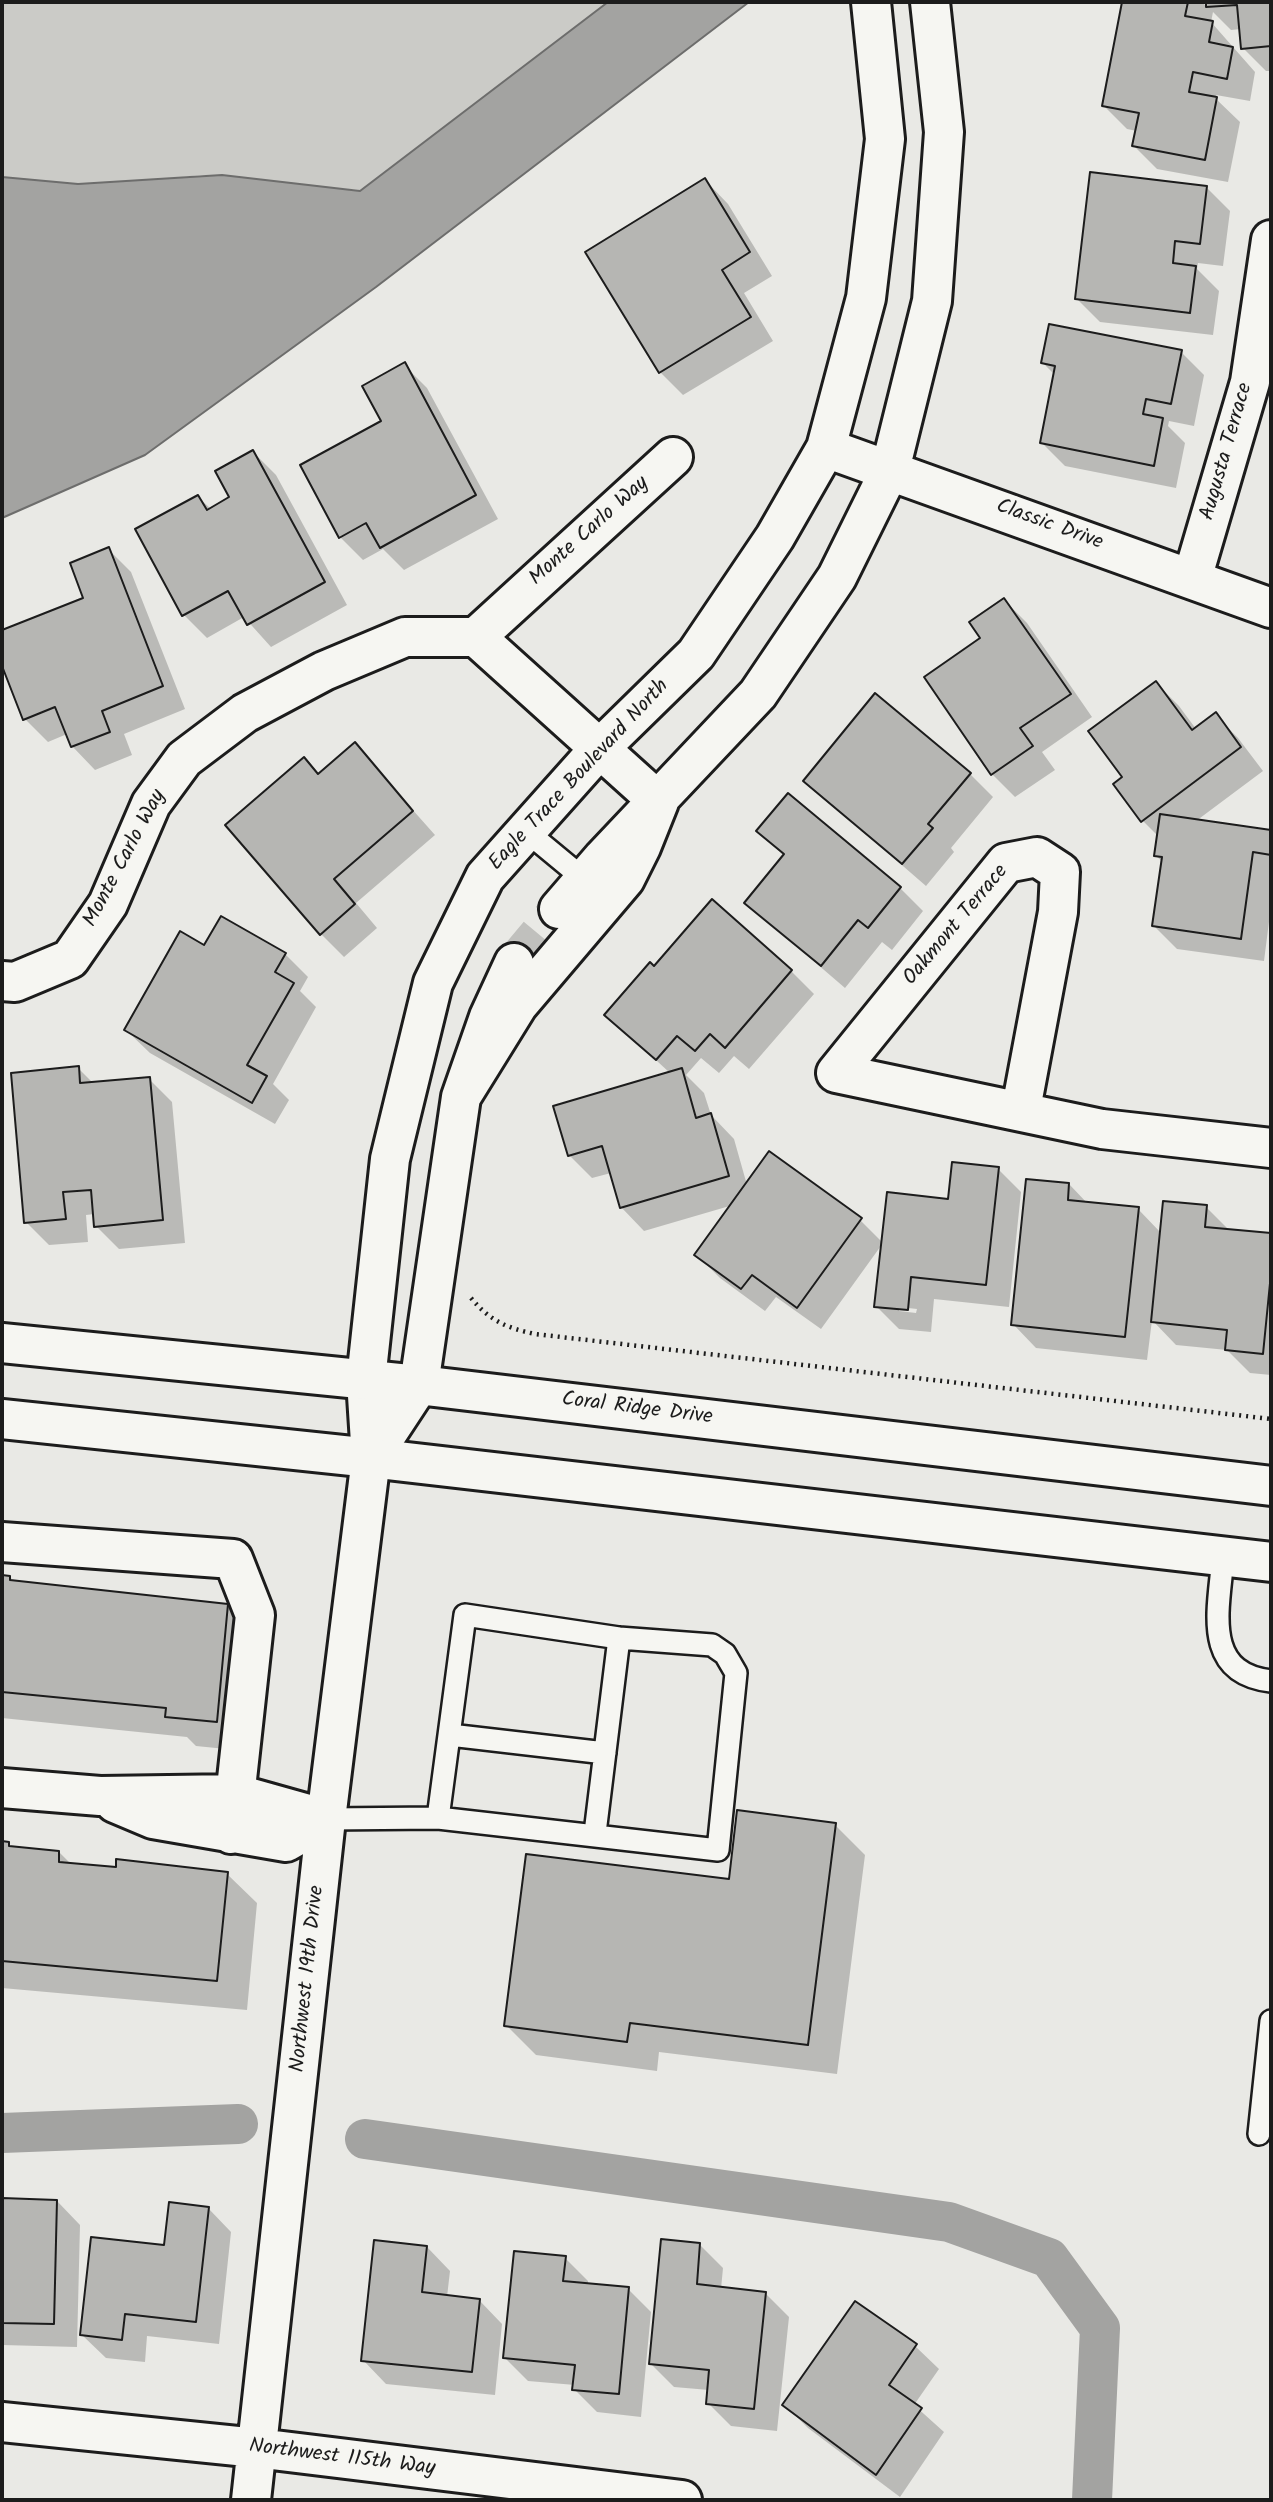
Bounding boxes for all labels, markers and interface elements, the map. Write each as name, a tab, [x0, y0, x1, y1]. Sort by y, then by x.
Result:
street label: Augusta Terrace	[1196, 381, 1260, 523]
street label: Monte Carlo Way	[525, 472, 655, 592]
street label: Classic Drive	[992, 495, 1106, 557]
street label: Eagle Trace Boulevard North	[485, 675, 675, 877]
street label: Monte Carlo Way	[79, 786, 173, 932]
street label: Oakmont Terrace	[899, 861, 1015, 991]
street label: Coral Ridge Drive	[560, 1388, 714, 1432]
street label: Northwest 19th Drive	[287, 1884, 331, 2074]
street label: Northwest 115th Way	[247, 2435, 437, 2483]

